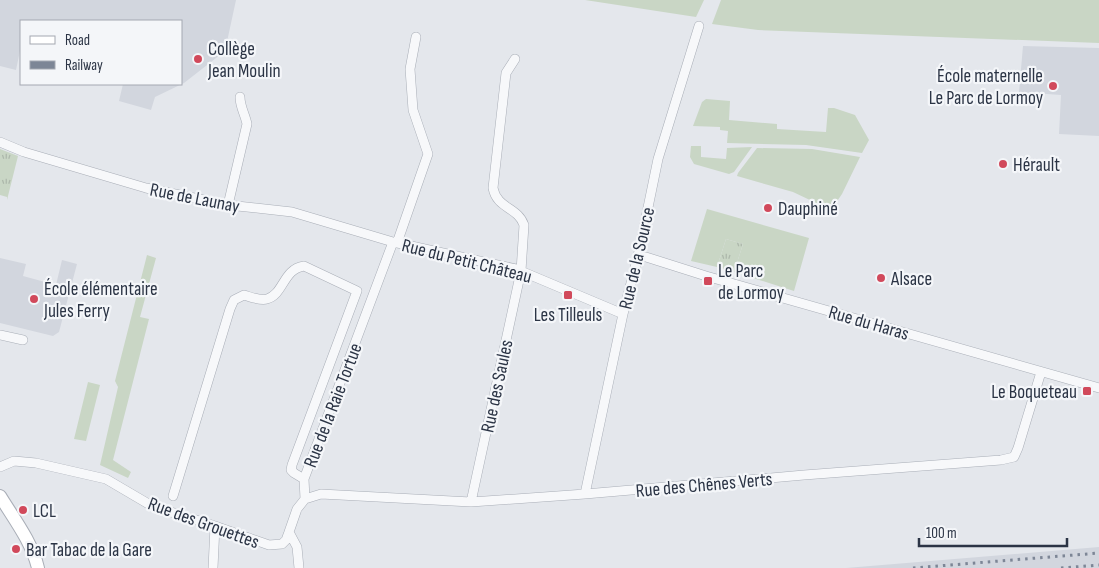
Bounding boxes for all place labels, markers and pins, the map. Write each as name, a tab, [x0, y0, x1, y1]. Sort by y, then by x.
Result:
place label: Collège Jean Moulin	[207, 38, 281, 83]
marker: Collège Jean Moulin	[192, 53, 204, 65]
place label: École maternelle Le Parc de Lormoy	[929, 65, 1044, 110]
marker: École maternelle Le Parc de Lormoy	[1047, 80, 1059, 92]
place label: Hérault	[1013, 154, 1060, 177]
marker: Hérault	[997, 158, 1009, 170]
place label: Dauphiné	[778, 198, 838, 221]
marker: Dauphiné	[762, 202, 774, 214]
place label: Le Parc de Lormoy	[718, 260, 785, 305]
place label: Alsace	[890, 268, 932, 291]
marker: Alsace	[875, 272, 887, 284]
marker: Le Parc de Lormoy	[702, 275, 714, 287]
place label: École élémentaire Jules Ferry	[43, 278, 158, 323]
marker: Les Tilleuls	[562, 289, 574, 301]
marker: École élémentaire Jules Ferry	[28, 293, 40, 305]
place label: Les Tilleuls	[534, 304, 602, 327]
place label: Le Boqueteau	[991, 381, 1077, 404]
marker: Le Boqueteau	[1081, 385, 1093, 397]
place label: LCL	[33, 500, 56, 523]
marker: LCL	[17, 504, 29, 516]
place label: Bar Tabac de la Gare	[26, 539, 152, 562]
marker: Bar Tabac de la Gare	[10, 543, 22, 555]

